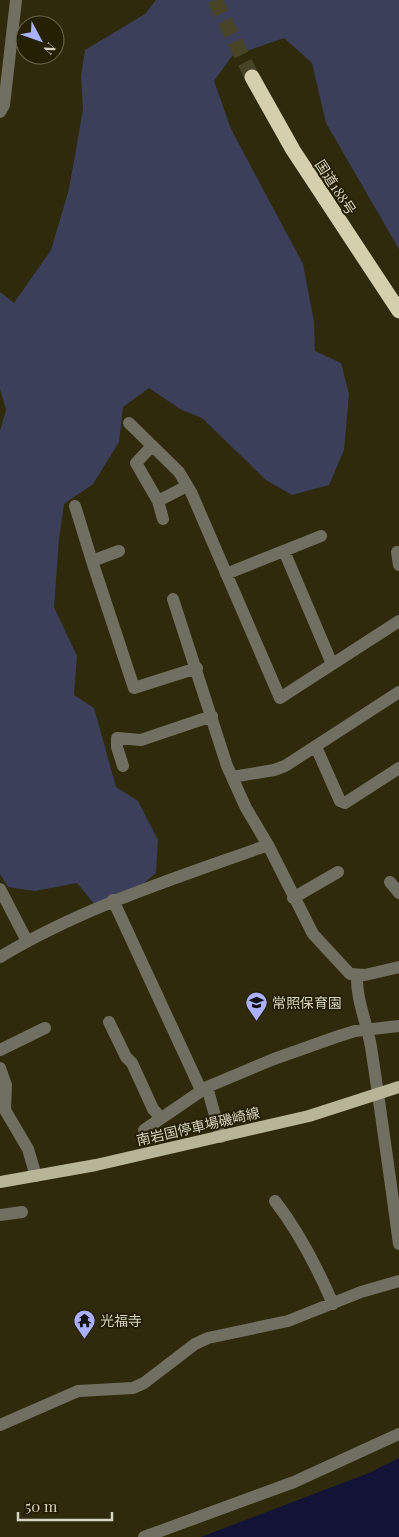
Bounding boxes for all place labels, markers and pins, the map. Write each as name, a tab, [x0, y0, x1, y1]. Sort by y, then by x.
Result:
school or university icon: 常照保育園	[244, 990, 268, 1021]
place label: 常照保育園	[272, 993, 342, 1012]
temple icon: 光福寺	[72, 1308, 96, 1339]
place label: 光福寺	[100, 1311, 142, 1330]

